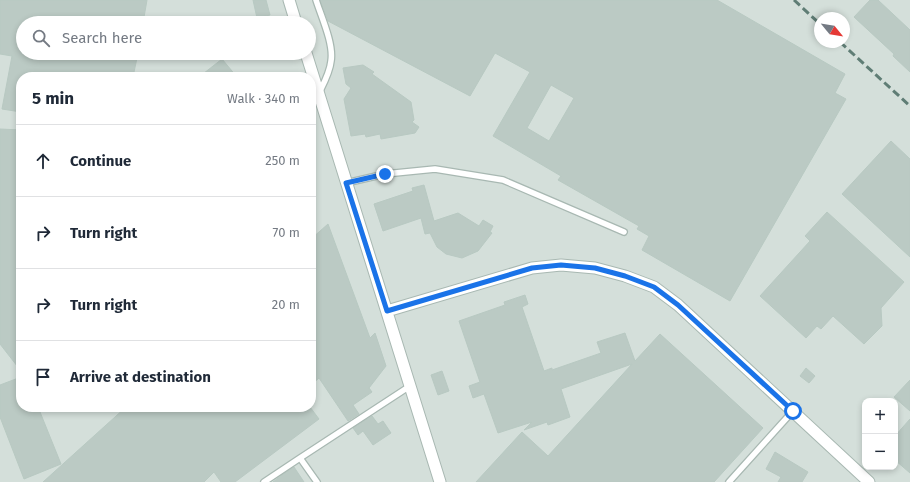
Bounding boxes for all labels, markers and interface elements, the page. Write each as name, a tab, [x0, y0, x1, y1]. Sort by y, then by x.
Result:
north arrow	[814, 12, 850, 48]
search box	[16, 16, 316, 60]
icon: search	[30, 27, 52, 49]
text: Search here	[62, 29, 142, 47]
text: 5 min	[32, 88, 74, 109]
text: Walk · 340 m	[227, 91, 300, 106]
icon: ahead	[32, 150, 54, 172]
text: Continue	[70, 152, 131, 170]
text: 250 m	[265, 153, 300, 168]
route end	[376, 165, 394, 183]
icon: right	[32, 222, 54, 244]
text: Turn right	[70, 224, 137, 242]
text: 70 m	[273, 225, 300, 240]
icon: right	[32, 294, 54, 316]
text: Turn right	[70, 296, 137, 314]
text: 20 m	[272, 297, 300, 312]
icon: arrive	[32, 366, 54, 388]
text: Arrive at destination	[70, 368, 211, 386]
map controls	[862, 398, 898, 470]
button: +	[862, 398, 898, 434]
route start	[784, 402, 802, 420]
button: −	[862, 434, 898, 470]

